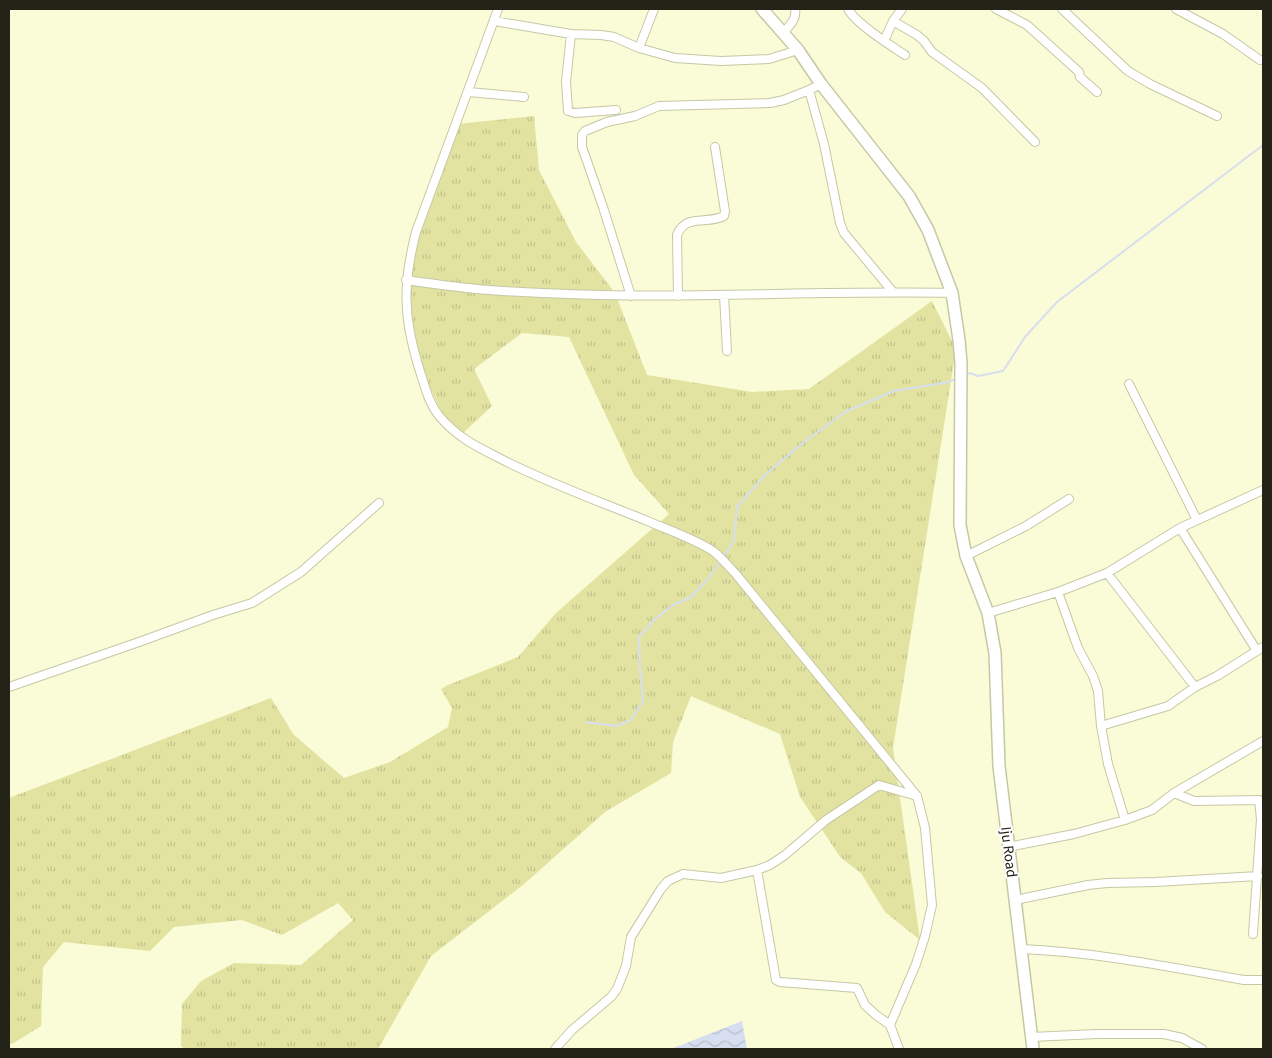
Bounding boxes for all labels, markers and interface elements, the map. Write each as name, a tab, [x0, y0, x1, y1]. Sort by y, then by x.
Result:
street label: Iju Road	[995, 825, 1022, 879]

